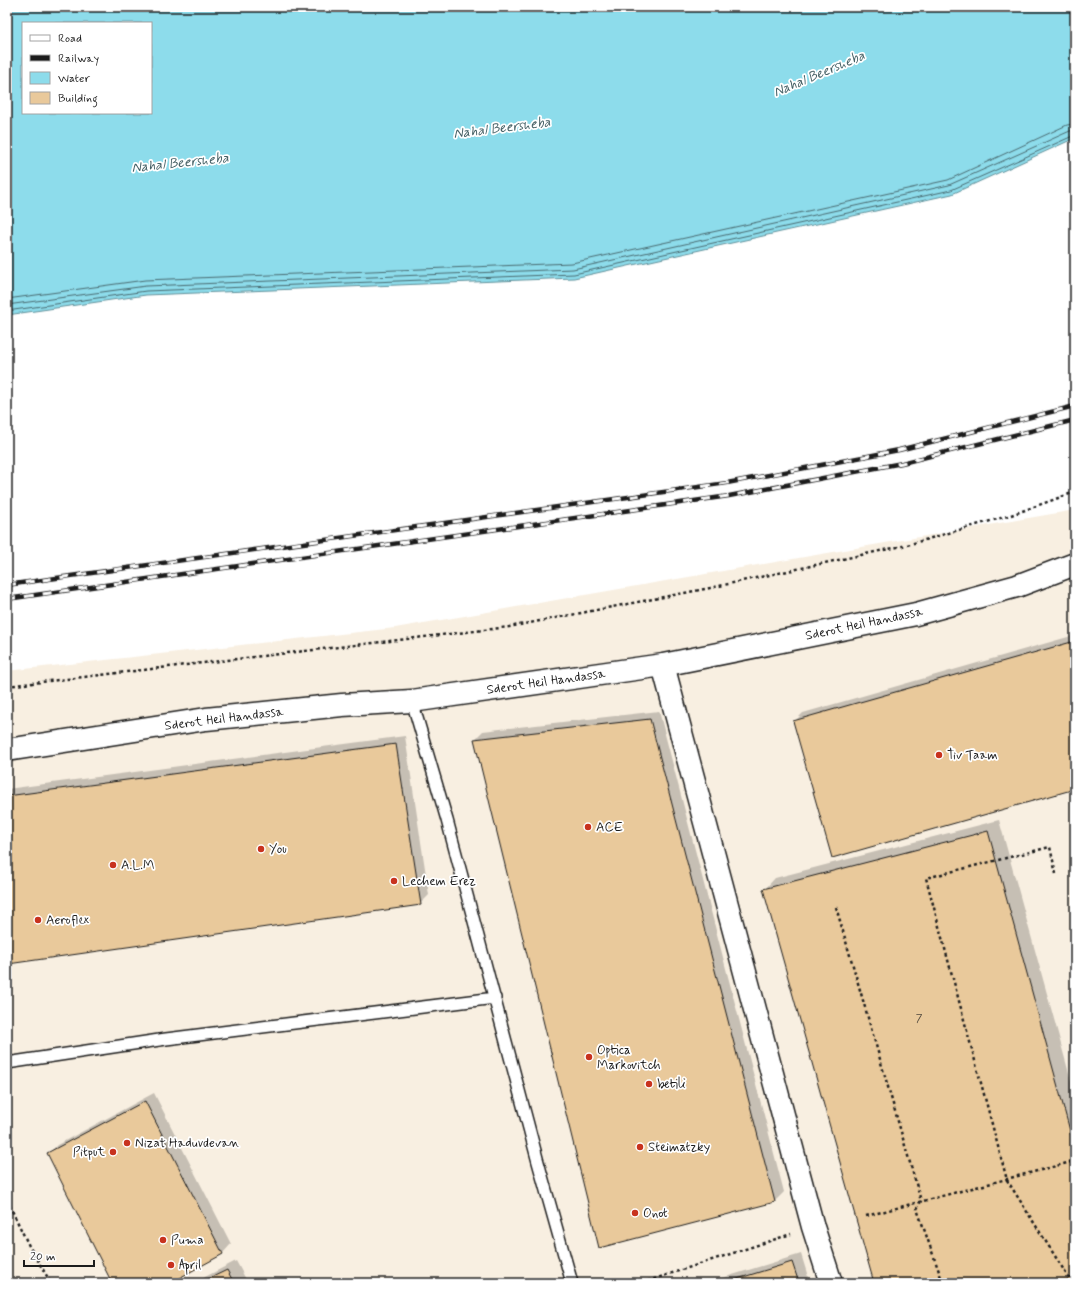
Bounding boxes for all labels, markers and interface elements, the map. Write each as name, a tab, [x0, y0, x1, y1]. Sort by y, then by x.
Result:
legend	[22, 22, 152, 114]
text: Road	[58, 31, 82, 47]
water label: Nahal Beersheba	[771, 47, 868, 101]
text: Railway	[58, 51, 100, 67]
text: Water	[58, 71, 90, 87]
text: Building	[58, 91, 98, 108]
water label: Nahal Beersheba	[452, 113, 552, 143]
water label: Nahal Beersheba	[131, 149, 230, 177]
street label: Sderot Heil Handassa	[804, 603, 924, 645]
street label: Sderot Heil Handassa	[486, 665, 607, 699]
street label: Sderot Heil Handassa	[164, 703, 285, 735]
place label: Tiv Taam	[947, 747, 998, 764]
marker: Tiv Taam	[934, 750, 944, 760]
place label: ACE	[596, 819, 623, 836]
marker: ACE	[583, 822, 593, 832]
place label: You	[269, 841, 287, 858]
marker: You	[256, 844, 266, 854]
place label: A.L.M	[121, 857, 154, 874]
marker: A.L.M	[108, 860, 118, 870]
place label: Lechem Erez	[402, 873, 476, 890]
marker: Lechem Erez	[389, 876, 399, 886]
place label: Aeroflex	[46, 912, 89, 929]
marker: Aeroflex	[33, 915, 43, 925]
house number: 7	[916, 1012, 923, 1026]
place label: Optica Markovitch	[597, 1042, 661, 1074]
marker: Optica Markovitch	[584, 1052, 594, 1062]
place label: betili	[657, 1076, 686, 1093]
marker: betili	[644, 1079, 654, 1089]
place label: Nizat Haduvdevan	[135, 1135, 239, 1152]
marker: Nizat Haduvdevan	[122, 1138, 132, 1148]
place label: Steimatzky	[648, 1139, 711, 1156]
marker: Steimatzky	[635, 1142, 645, 1152]
place label: Pitput	[73, 1144, 105, 1161]
marker: Pitput	[108, 1147, 118, 1157]
place label: Onot	[643, 1205, 668, 1222]
marker: Onot	[630, 1208, 640, 1218]
place label: Puma	[171, 1232, 204, 1249]
marker: Puma	[158, 1235, 168, 1245]
scale bar	[24, 1242, 94, 1268]
text: 20 m	[30, 1249, 56, 1265]
place label: April	[179, 1257, 201, 1275]
marker: April	[166, 1260, 176, 1270]

